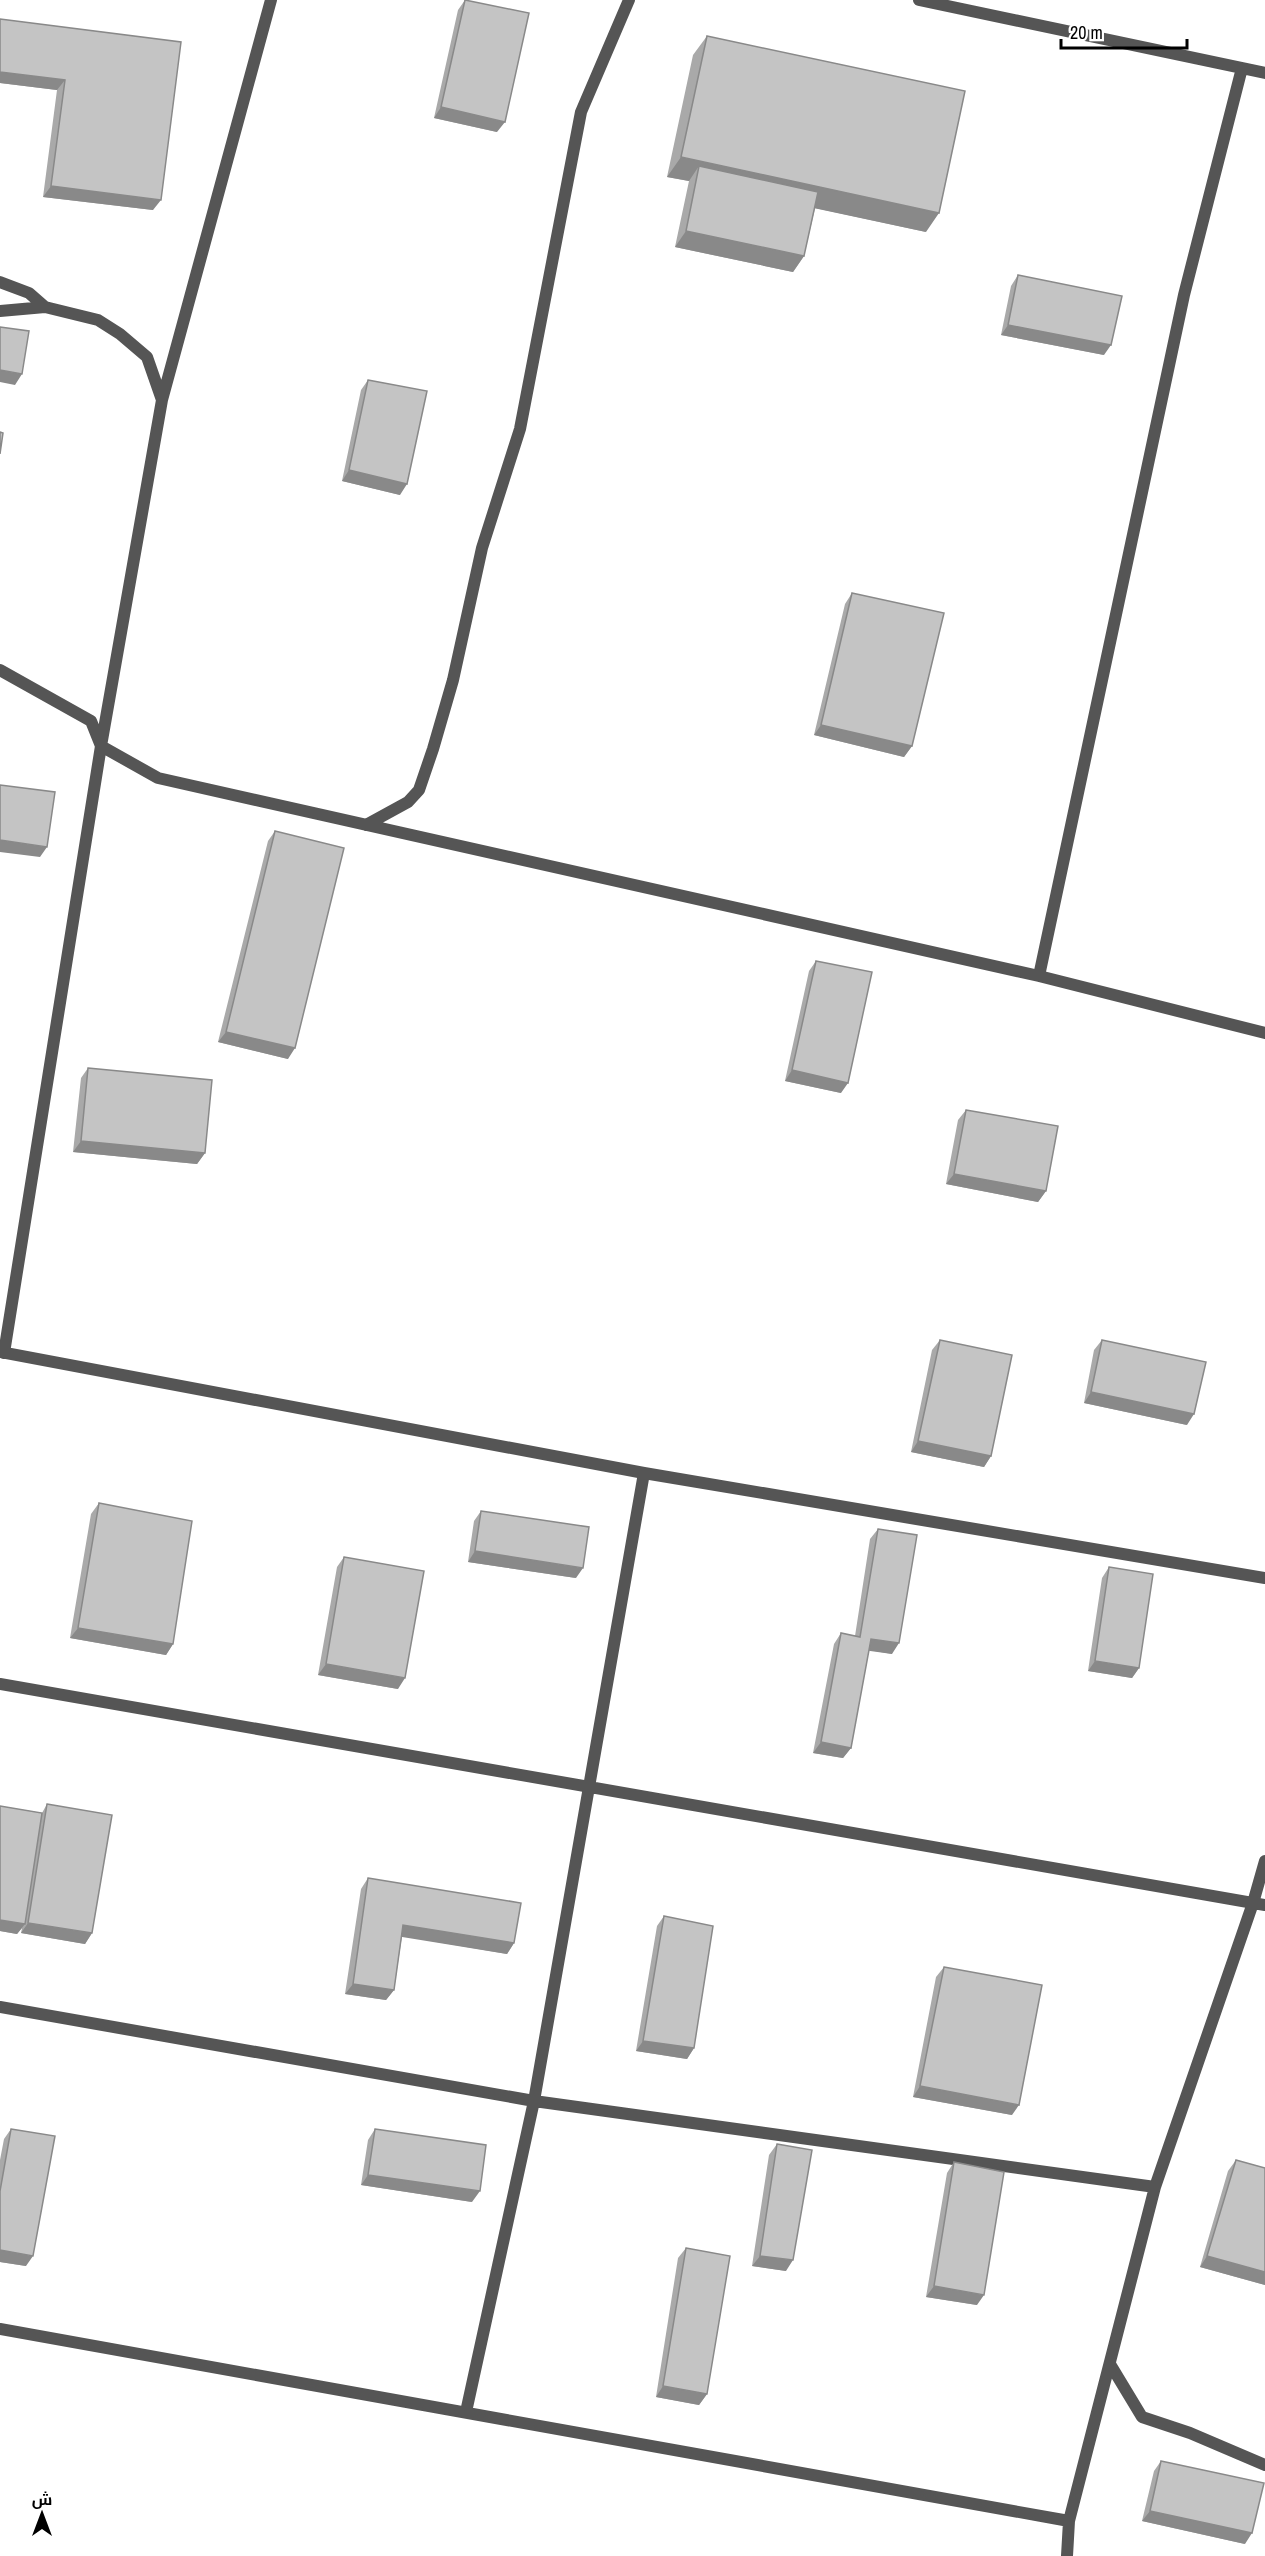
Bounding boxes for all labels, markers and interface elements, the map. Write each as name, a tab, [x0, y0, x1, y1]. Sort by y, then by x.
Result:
scale bar	[1061, 12, 1187, 50]
text: 20 m	[1070, 20, 1103, 45]
north arrow	[12, 2484, 72, 2544]
text: ش	[32, 2488, 52, 2510]

